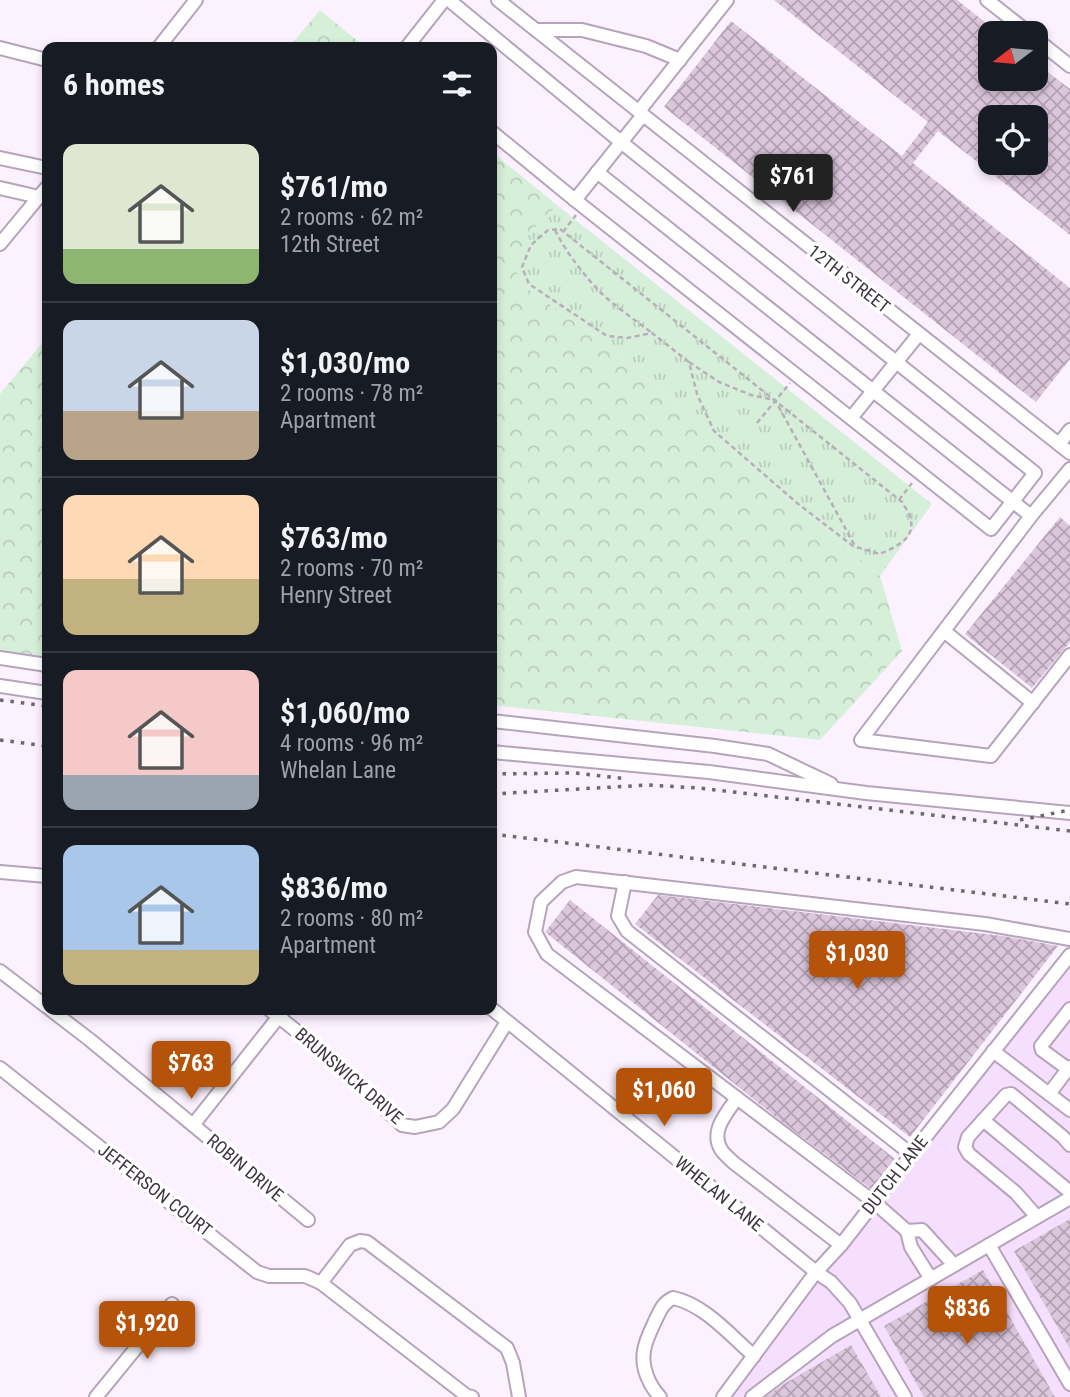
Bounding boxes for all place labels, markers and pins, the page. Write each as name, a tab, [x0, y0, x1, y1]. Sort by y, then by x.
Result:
pin: $761	[752, 154, 834, 214]
pin: $1,030	[800, 932, 914, 991]
pin: $763	[150, 1042, 232, 1101]
pin: $1,060	[607, 1068, 721, 1128]
pin: $836	[926, 1286, 1008, 1346]
pin: $1,920	[90, 1302, 204, 1361]

